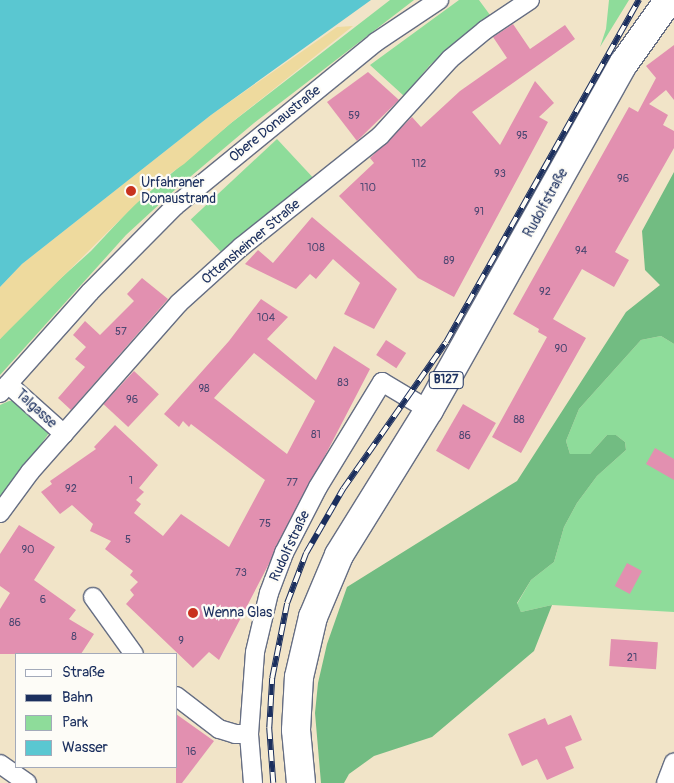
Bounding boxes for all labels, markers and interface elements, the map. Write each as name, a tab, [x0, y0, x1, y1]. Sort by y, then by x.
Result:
street label: Obere Donaustraße	[226, 82, 324, 166]
house number: 59	[348, 109, 360, 123]
house number: 95	[516, 129, 528, 143]
house number: 112	[412, 157, 426, 171]
street label: Rudolfstraße	[520, 166, 572, 240]
house number: 93	[494, 167, 506, 181]
house number: 96	[617, 172, 629, 186]
place label: Urfahraner Donaustrand	[141, 175, 216, 208]
house number: 110	[360, 181, 376, 195]
marker: Urfahraner Donaustrand	[125, 185, 137, 197]
street label: Ottensheimer Straße	[198, 196, 304, 288]
house number: 91	[474, 205, 484, 219]
house number: 108	[307, 241, 325, 255]
house number: 94	[575, 244, 587, 258]
house number: 89	[443, 254, 455, 268]
house number: 92	[539, 285, 551, 299]
house number: 104	[257, 311, 275, 325]
house number: 57	[115, 325, 127, 339]
house number: 90	[554, 342, 568, 356]
road number: B127	[428, 370, 464, 390]
house number: 83	[337, 376, 349, 390]
house number: 98	[198, 382, 210, 396]
street label: Talgasse	[12, 386, 60, 432]
house number: 96	[126, 393, 138, 407]
house number: 88	[513, 413, 525, 427]
house number: 81	[311, 428, 321, 442]
house number: 86	[459, 429, 471, 443]
house number: 1	[129, 474, 133, 488]
house number: 77	[286, 476, 298, 490]
house number: 92	[65, 482, 77, 496]
street label: Rudolfstraße	[266, 508, 314, 584]
house number: 75	[259, 517, 271, 531]
house number: 5	[125, 533, 131, 547]
house number: 90	[21, 543, 35, 557]
house number: 73	[235, 566, 247, 580]
house number: 6	[40, 593, 46, 607]
place label: Wenna Glas	[203, 605, 272, 621]
marker: Wenna Glas	[187, 607, 199, 619]
house number: 86	[9, 616, 21, 630]
house number: 8	[71, 630, 77, 644]
house number: 9	[178, 634, 184, 648]
house number: 21	[627, 651, 637, 665]
legend	[15, 653, 178, 768]
text: Straße	[62, 663, 105, 682]
text: Bahn	[62, 688, 93, 707]
text: Park	[62, 713, 88, 732]
text: Wasser	[62, 738, 108, 757]
house number: 16	[186, 745, 196, 759]

